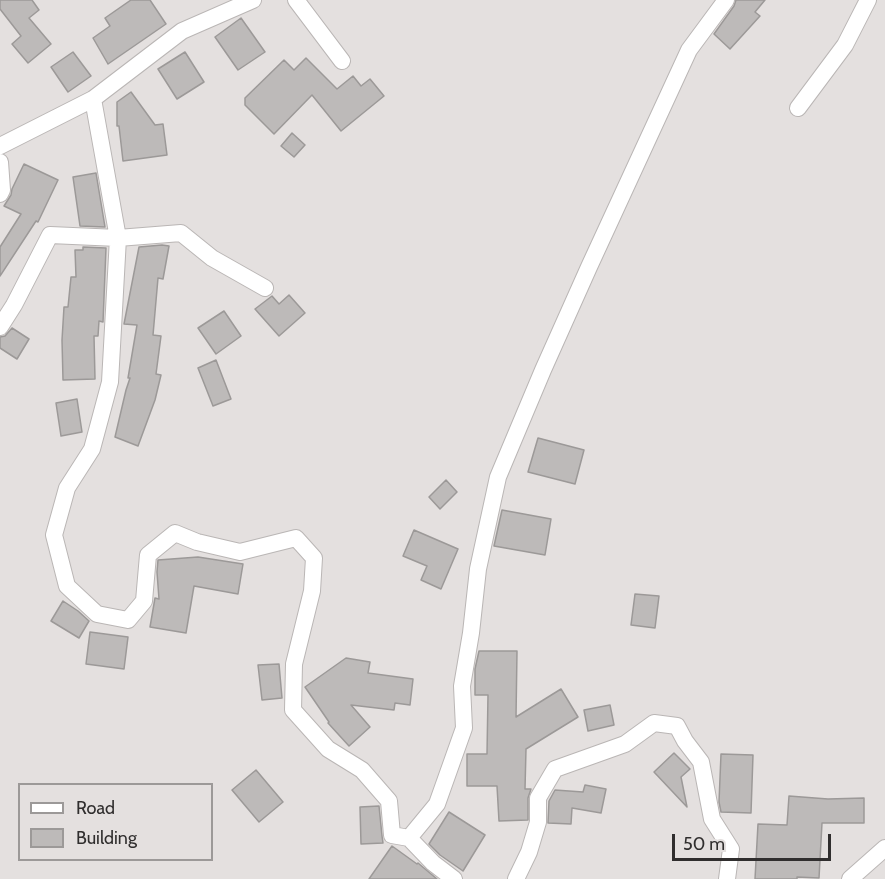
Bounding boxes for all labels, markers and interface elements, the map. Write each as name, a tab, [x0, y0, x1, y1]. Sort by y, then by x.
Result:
legend	[18, 783, 213, 861]
text: Road	[76, 797, 115, 819]
scale bar	[675, 822, 834, 860]
text: Building	[76, 827, 137, 849]
text: 50 m	[683, 833, 725, 855]

